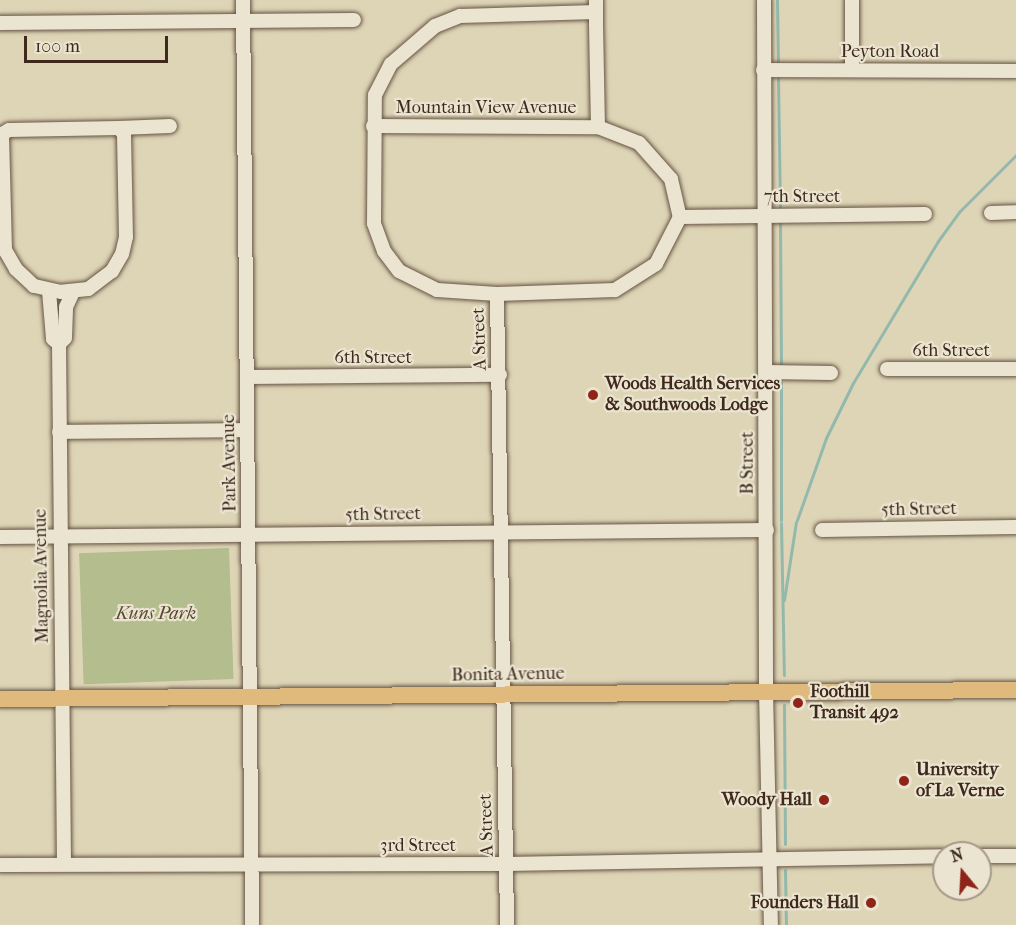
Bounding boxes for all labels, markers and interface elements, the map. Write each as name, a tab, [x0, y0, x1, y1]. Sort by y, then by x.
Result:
scale bar	[27, 24, 171, 62]
text: 100 m	[35, 36, 80, 57]
street label: Peyton Road	[841, 41, 939, 63]
street label: Mountain View Avenue	[395, 97, 577, 119]
street label: 7th Street	[764, 186, 840, 208]
street label: A Street	[468, 307, 492, 371]
street label: 6th Street	[912, 340, 990, 362]
street label: 6th Street	[334, 347, 412, 369]
place label: Woods Health Services & Southwoods Lodge	[605, 374, 780, 416]
marker: Woods Health Services & Southwoods Lodge	[586, 388, 600, 402]
street label: Park Avenue	[218, 414, 242, 512]
street label: B Street	[737, 431, 759, 495]
street label: 5th Street	[881, 499, 957, 521]
street label: 5th Street	[345, 504, 421, 526]
street label: Magnolia Avenue	[30, 509, 54, 643]
park label: Kuns Park	[116, 603, 196, 625]
street label: Bonita Avenue	[451, 663, 565, 687]
place label: Foothill Transit 492	[810, 682, 899, 724]
marker: Foothill Transit 492	[791, 696, 805, 710]
place label: University of La Verne	[916, 760, 1004, 802]
marker: University of La Verne	[897, 774, 911, 788]
place label: Woody Hall	[722, 789, 812, 811]
street label: A Street	[475, 793, 499, 857]
marker: Woody Hall	[817, 793, 831, 807]
street label: 3rd Street	[380, 835, 456, 857]
north arrow	[932, 841, 992, 901]
text: N	[948, 844, 966, 866]
place label: Founders Hall	[751, 892, 859, 914]
marker: Founders Hall	[864, 896, 878, 910]

